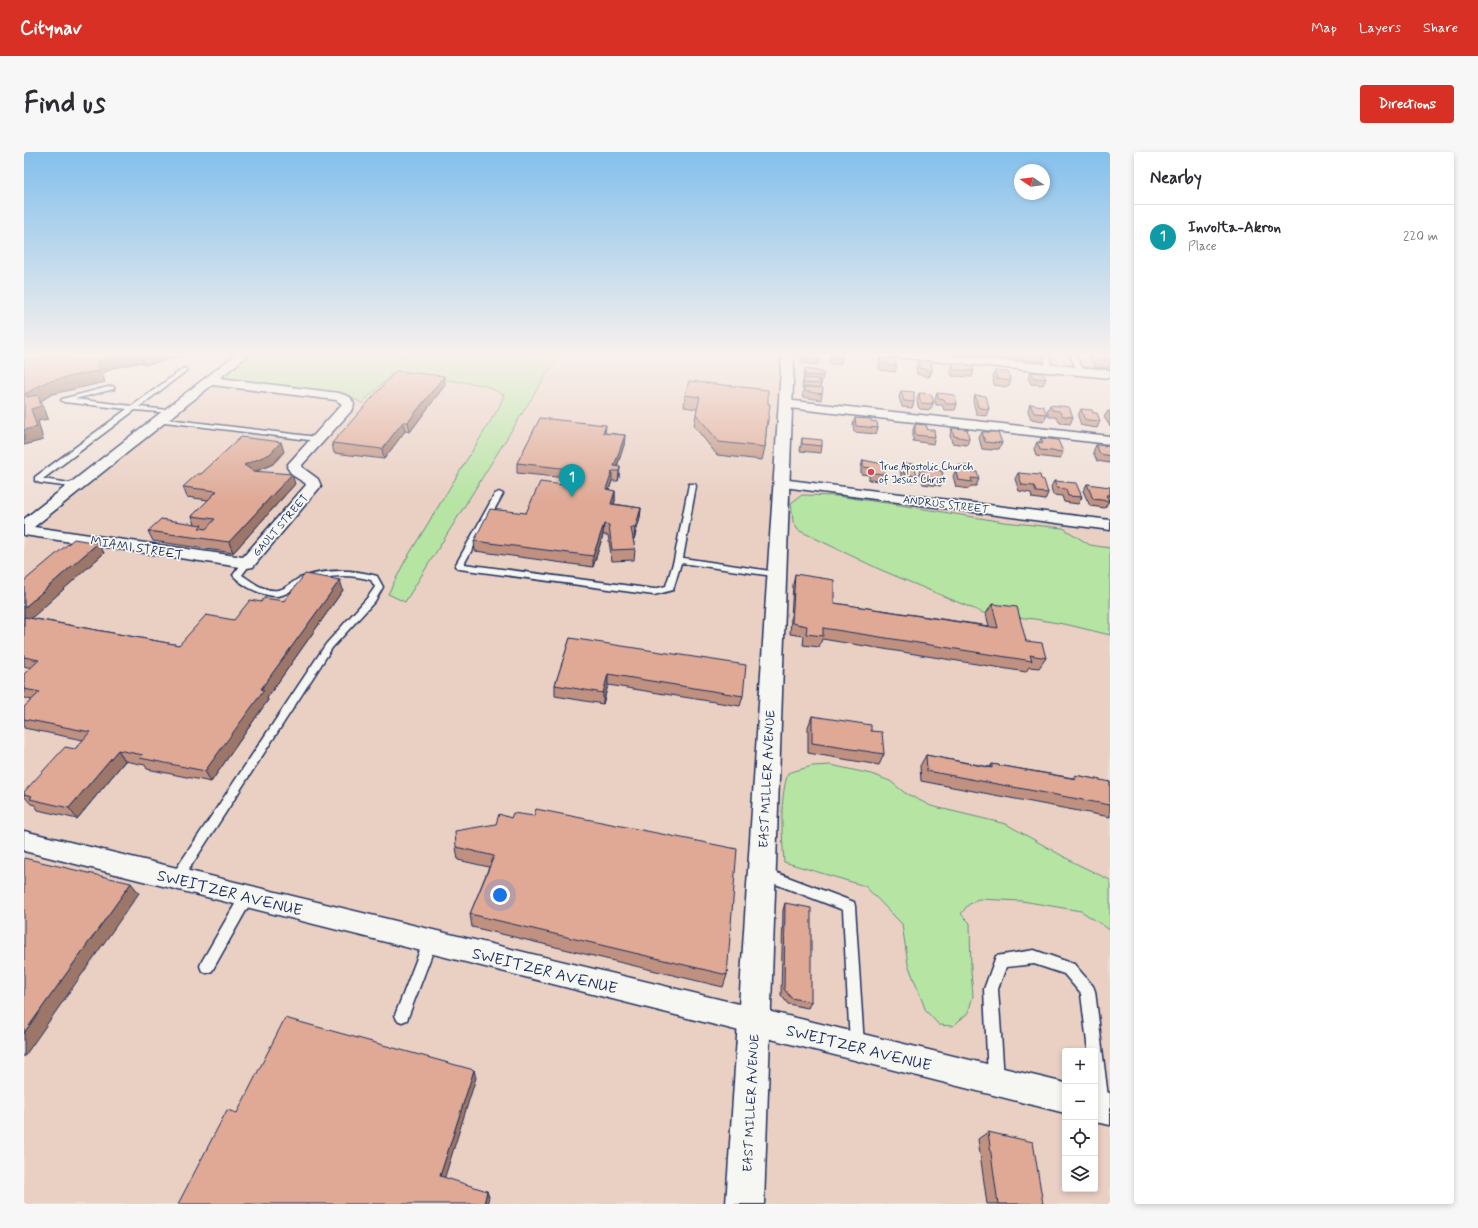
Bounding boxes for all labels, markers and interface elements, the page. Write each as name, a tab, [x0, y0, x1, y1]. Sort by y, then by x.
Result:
text: Citynav	[20, 16, 82, 41]
text: Map	[1311, 19, 1337, 37]
text: Layers	[1359, 19, 1401, 37]
text: Share	[1423, 19, 1458, 37]
button: Directions	[1360, 85, 1454, 123]
text: Find us	[24, 86, 105, 123]
north arrow	[1014, 164, 1050, 200]
text: Nearby	[1150, 167, 1202, 189]
text: Involta-Akron	[1188, 218, 1281, 238]
text: 1	[1160, 228, 1166, 245]
text: 220 m	[1403, 228, 1438, 245]
text: Place	[1188, 238, 1217, 255]
place label: True Apostolic Church of Jesus Christ	[879, 460, 973, 487]
pin: 1	[559, 464, 585, 497]
marker: True Apostolic Church of Jesus Christ	[866, 467, 876, 477]
street label: GAULT STREET	[250, 492, 312, 560]
street label: ANDRUS STREET	[902, 493, 990, 517]
street label: MIAMI STREET	[89, 533, 184, 564]
street label: EAST MILLER AVENUE	[755, 709, 780, 848]
street label: SWEITZER AVENUE	[155, 865, 304, 922]
your location	[490, 885, 510, 905]
street label: SWEITZER AVENUE	[470, 943, 619, 1000]
street label: SWEITZER AVENUE	[784, 1020, 933, 1077]
street label: EAST MILLER AVENUE	[739, 1033, 764, 1172]
map controls	[1062, 1048, 1098, 1192]
button: +	[1062, 1048, 1098, 1084]
button: −	[1062, 1084, 1098, 1120]
button: locate	[1062, 1120, 1098, 1156]
button: layers	[1062, 1156, 1098, 1192]

